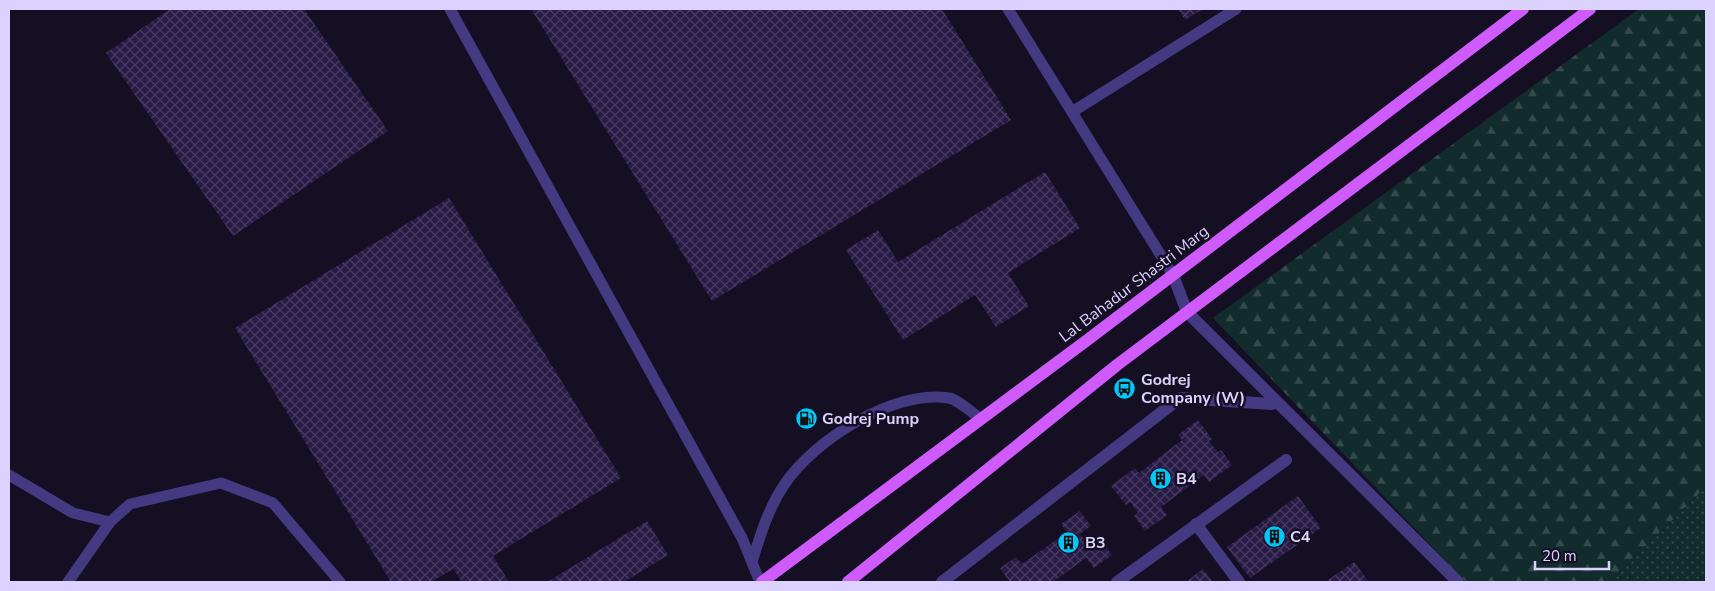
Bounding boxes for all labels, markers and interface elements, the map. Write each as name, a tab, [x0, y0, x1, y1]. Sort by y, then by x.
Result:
street label: Lal Bahadur Shastri Marg	[1055, 220, 1213, 348]
place label: Godrej Company (W)	[1141, 369, 1245, 409]
bus stop icon: Godrej Company (W)	[1113, 377, 1137, 401]
fuel station icon: Godrej Pump	[794, 407, 818, 431]
place label: Godrej Pump	[822, 408, 919, 430]
building icon: B4	[1148, 467, 1172, 491]
place label: B4	[1176, 468, 1197, 490]
building icon: C4	[1262, 525, 1286, 549]
place label: C4	[1290, 526, 1311, 548]
building icon: B3	[1057, 531, 1081, 555]
place label: B3	[1085, 532, 1106, 554]
scale bar	[1535, 538, 1609, 570]
text: 20 m	[1542, 546, 1577, 566]

